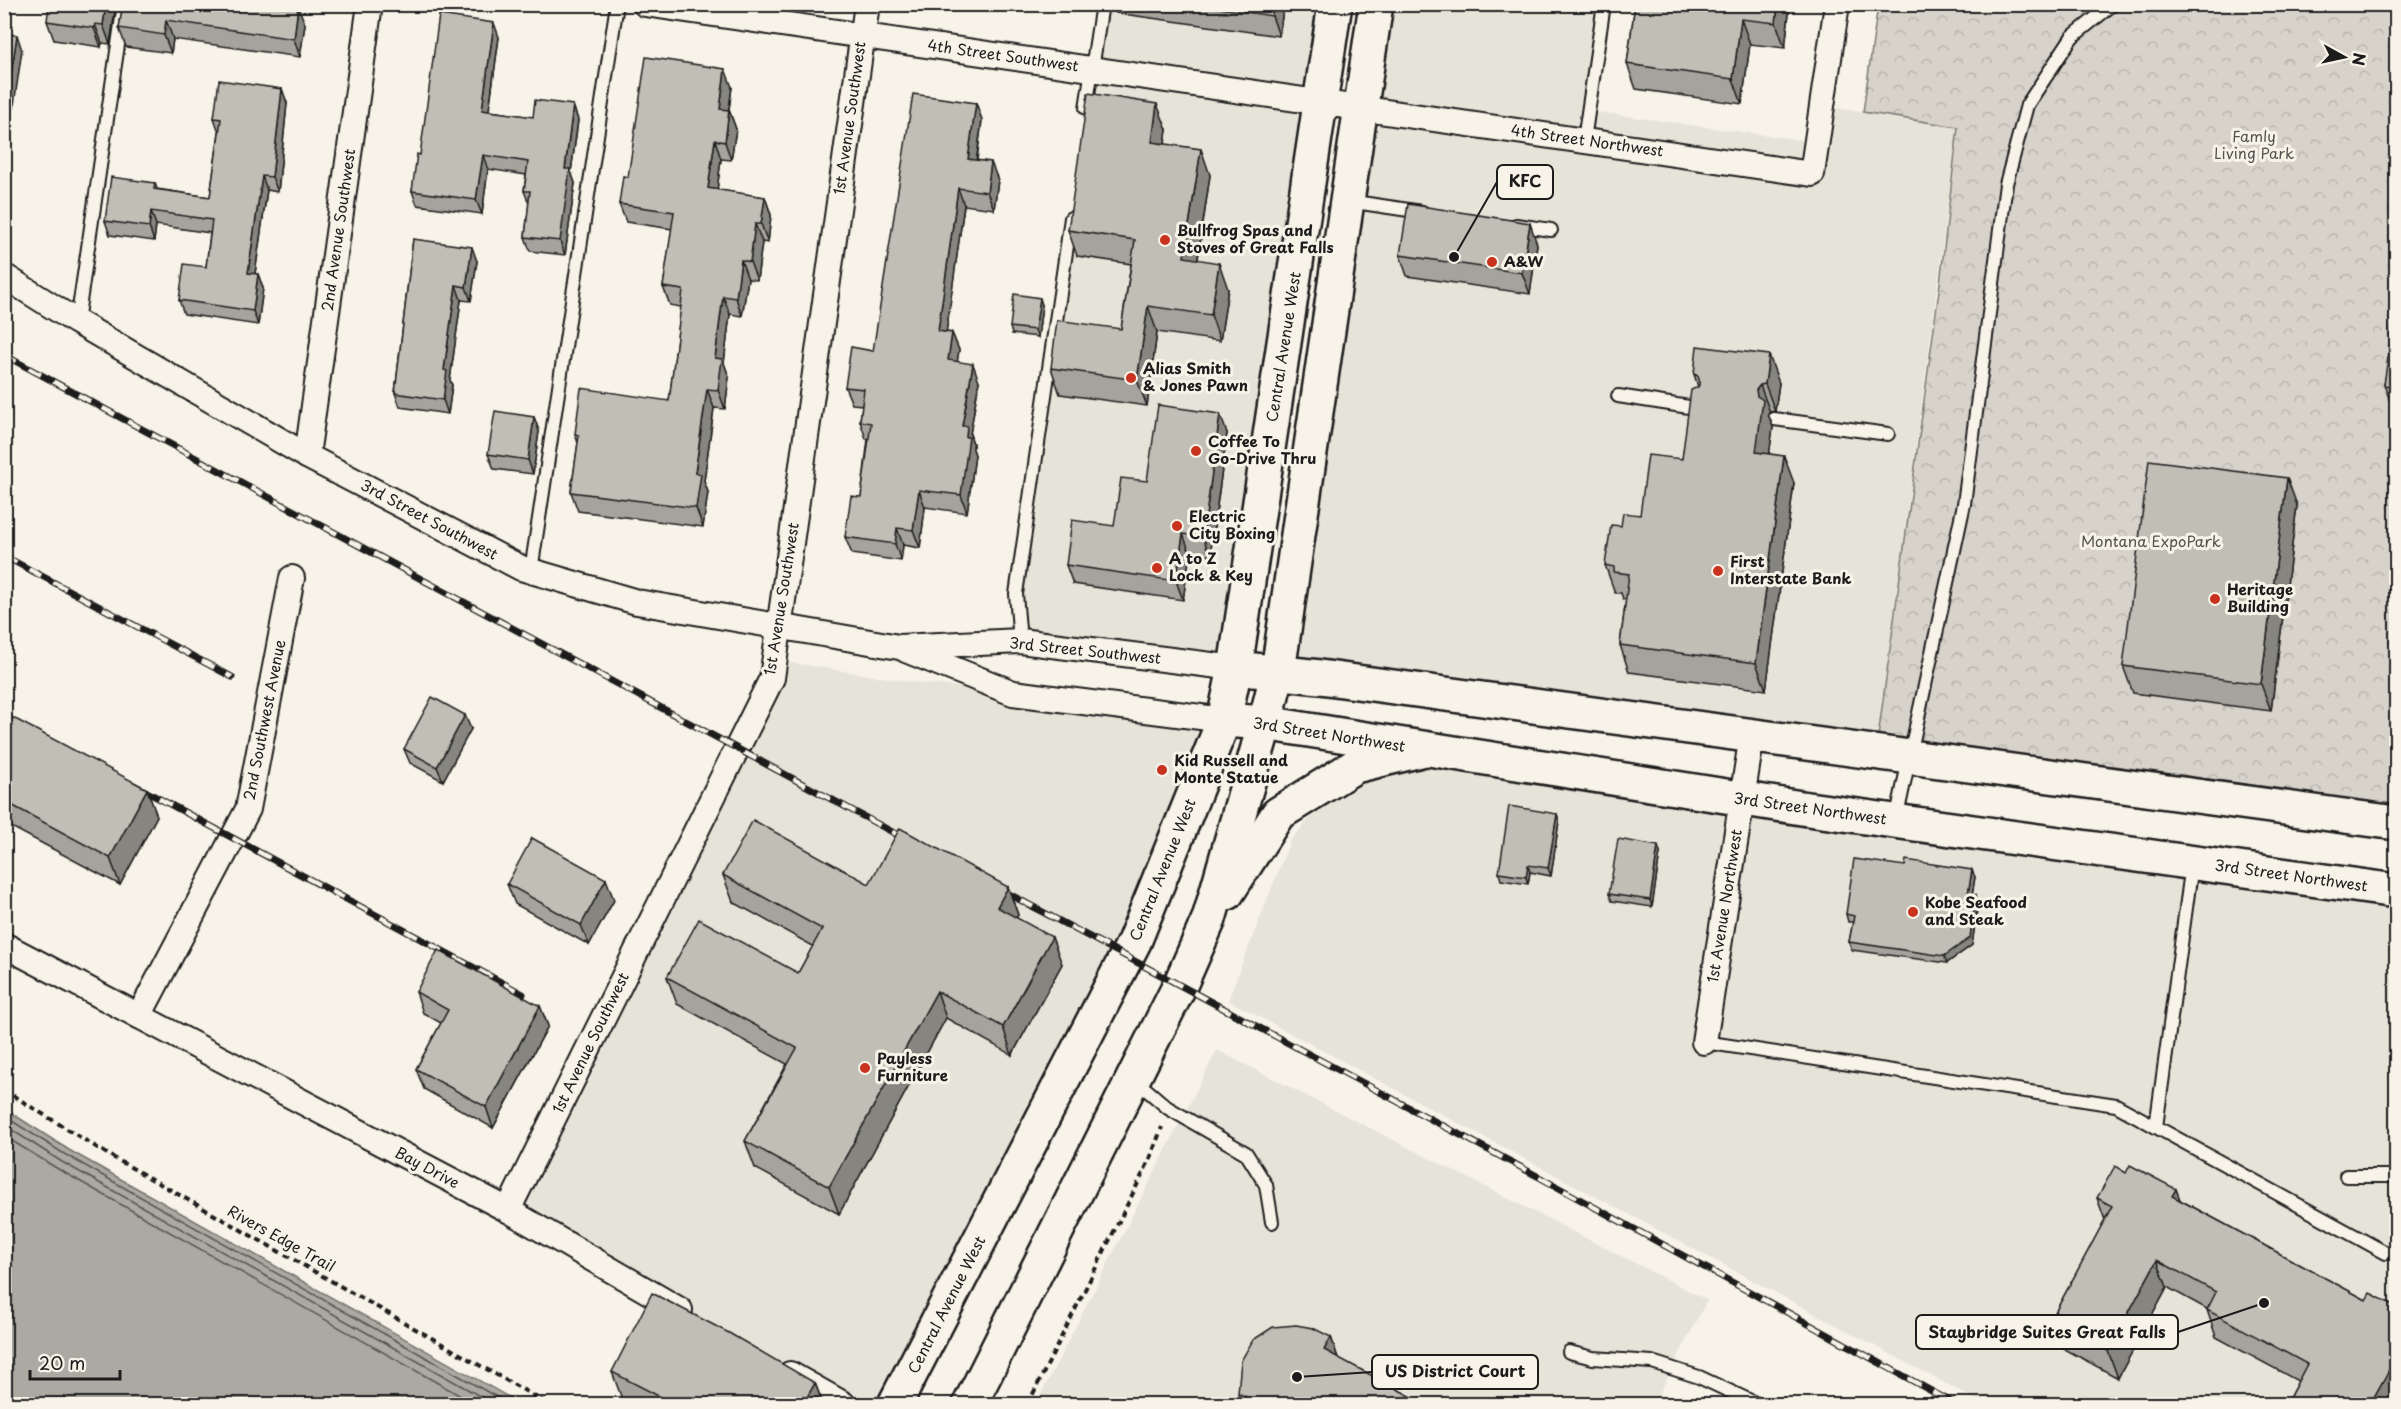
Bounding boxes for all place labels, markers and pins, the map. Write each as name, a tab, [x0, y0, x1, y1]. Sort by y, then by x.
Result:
callout: KFC	[1497, 165, 1553, 199]
place label: Bullfrog Spas and Stoves of Great Falls	[1177, 218, 1334, 258]
marker: Bullfrog Spas and Stoves of Great Falls	[1158, 233, 1172, 247]
place label: A&W	[1504, 249, 1544, 272]
marker: A&W	[1485, 255, 1499, 269]
place label: Alias Smith & Jones Pawn	[1143, 356, 1248, 396]
marker: Alias Smith & Jones Pawn	[1124, 371, 1138, 385]
place label: Coffee To Go-Drive Thru	[1208, 429, 1317, 469]
marker: Coffee To Go-Drive Thru	[1189, 444, 1203, 458]
place label: Electric City Boxing	[1189, 504, 1275, 544]
marker: Electric City Boxing	[1170, 519, 1184, 533]
place label: A to Z Lock & Key	[1169, 546, 1253, 586]
place label: First Interstate Bank	[1730, 549, 1852, 589]
marker: A to Z Lock & Key	[1150, 561, 1164, 575]
marker: First Interstate Bank	[1711, 564, 1725, 578]
place label: Heritage Building	[2227, 577, 2293, 617]
marker: Heritage Building	[2208, 592, 2222, 606]
place label: Kid Russell and Monte Statue	[1174, 748, 1288, 788]
marker: Kid Russell and Monte Statue	[1155, 763, 1169, 777]
place label: Kobe Seafood and Steak	[1925, 890, 2027, 930]
marker: Kobe Seafood and Steak	[1906, 905, 1920, 919]
place label: Payless Furniture	[877, 1046, 948, 1086]
marker: Payless Furniture	[858, 1061, 872, 1075]
callout: Staybridge Suites Great Falls	[1916, 1315, 2178, 1349]
callout: US District Court	[1372, 1355, 1538, 1389]

